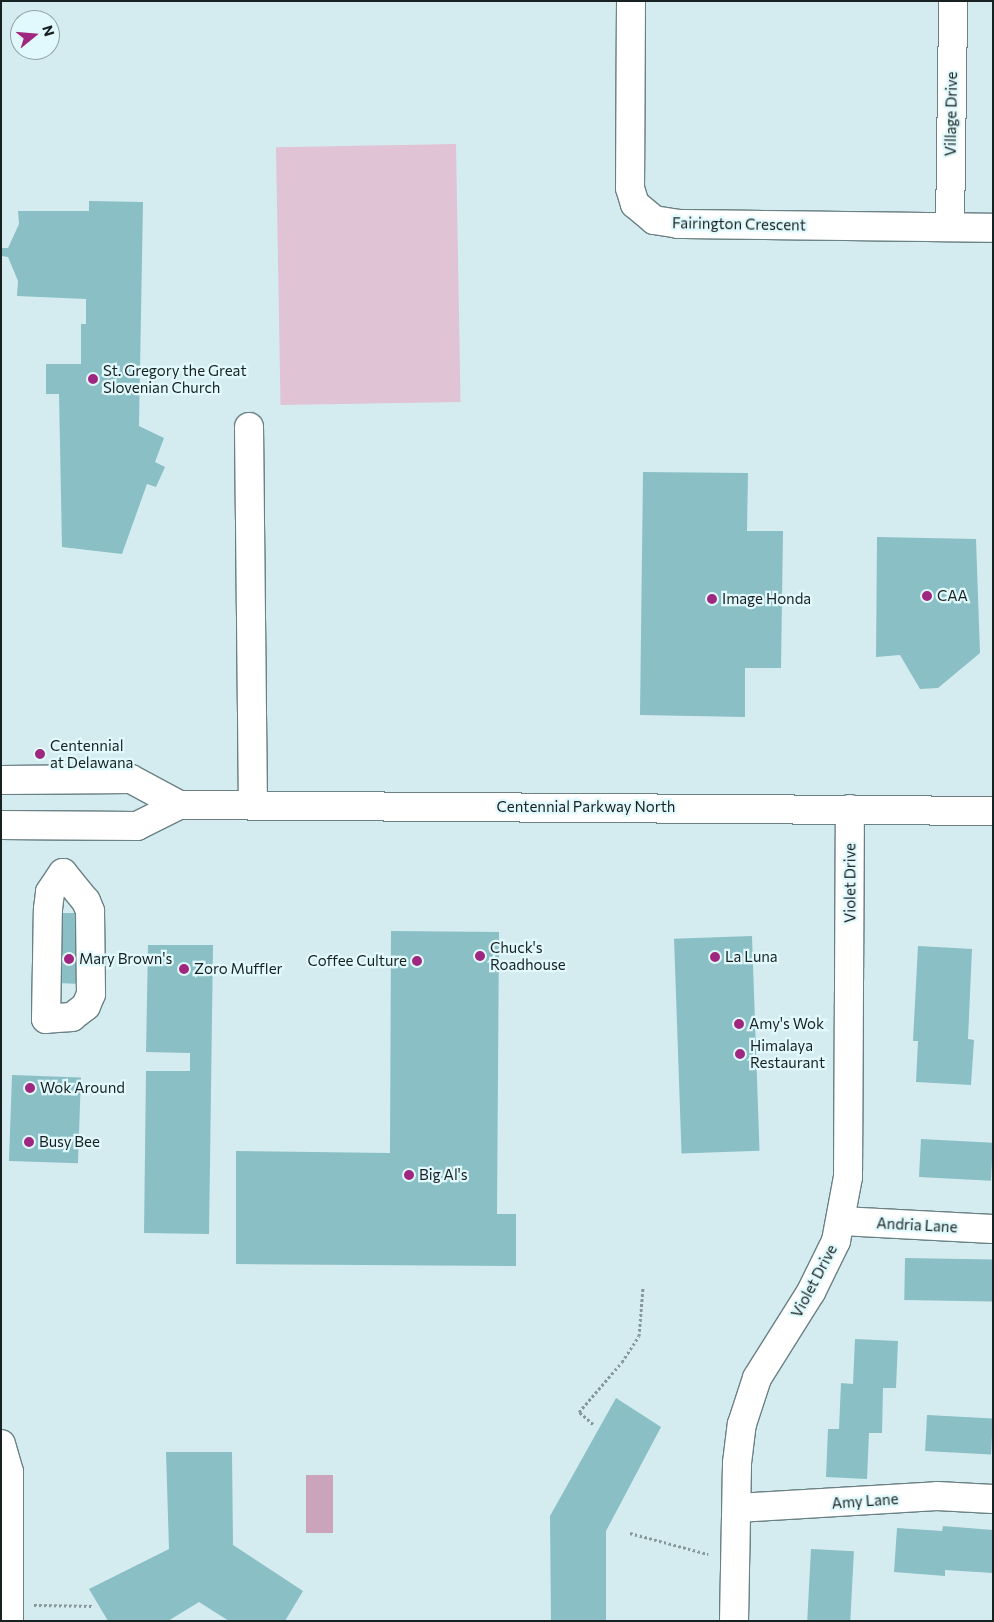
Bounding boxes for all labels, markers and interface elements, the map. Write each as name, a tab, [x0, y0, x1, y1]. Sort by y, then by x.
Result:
north arrow	[10, 10, 60, 60]
text: N	[39, 23, 59, 38]
street label: Village Drive	[941, 72, 961, 156]
street label: Fairington Crescent	[672, 214, 806, 234]
place label: St. Gregory the Great Slovenian Church	[103, 361, 247, 396]
marker: St. Gregory the Great Slovenian Church	[87, 373, 99, 385]
place label: CAA	[937, 587, 968, 605]
place label: Image Honda	[722, 590, 811, 608]
marker: CAA	[921, 590, 933, 602]
marker: Image Honda	[706, 593, 718, 605]
place label: Centennial at Delawana	[50, 736, 133, 771]
marker: Centennial at Delawana	[34, 748, 46, 760]
street label: Centennial Parkway North	[497, 798, 675, 816]
street label: Violet Drive	[841, 843, 859, 923]
place label: Chuck's Roadhouse	[490, 938, 566, 973]
place label: La Luna	[725, 948, 778, 966]
place label: Mary Brown's	[79, 950, 172, 968]
marker: Chuck's Roadhouse	[474, 950, 486, 962]
marker: La Luna	[709, 951, 721, 963]
place label: Coffee Culture	[307, 952, 407, 970]
marker: Mary Brown's	[63, 953, 75, 965]
marker: Coffee Culture	[411, 955, 423, 967]
place label: Zoro Muffler	[194, 960, 283, 978]
marker: Zoro Muffler	[178, 963, 190, 975]
place label: Amy's Wok	[749, 1015, 824, 1033]
marker: Amy's Wok	[733, 1018, 745, 1030]
place label: Himalaya Restaurant	[750, 1036, 825, 1071]
marker: Himalaya Restaurant	[734, 1048, 746, 1060]
place label: Wok Around	[40, 1079, 125, 1097]
marker: Wok Around	[24, 1082, 36, 1094]
place label: Busy Bee	[39, 1133, 100, 1151]
marker: Busy Bee	[23, 1136, 35, 1148]
place label: Big Al's	[419, 1166, 468, 1184]
marker: Big Al's	[403, 1169, 415, 1181]
street label: Andria Lane	[876, 1214, 958, 1236]
street label: Violet Drive	[787, 1241, 841, 1321]
street label: Amy Lane	[831, 1490, 899, 1512]

